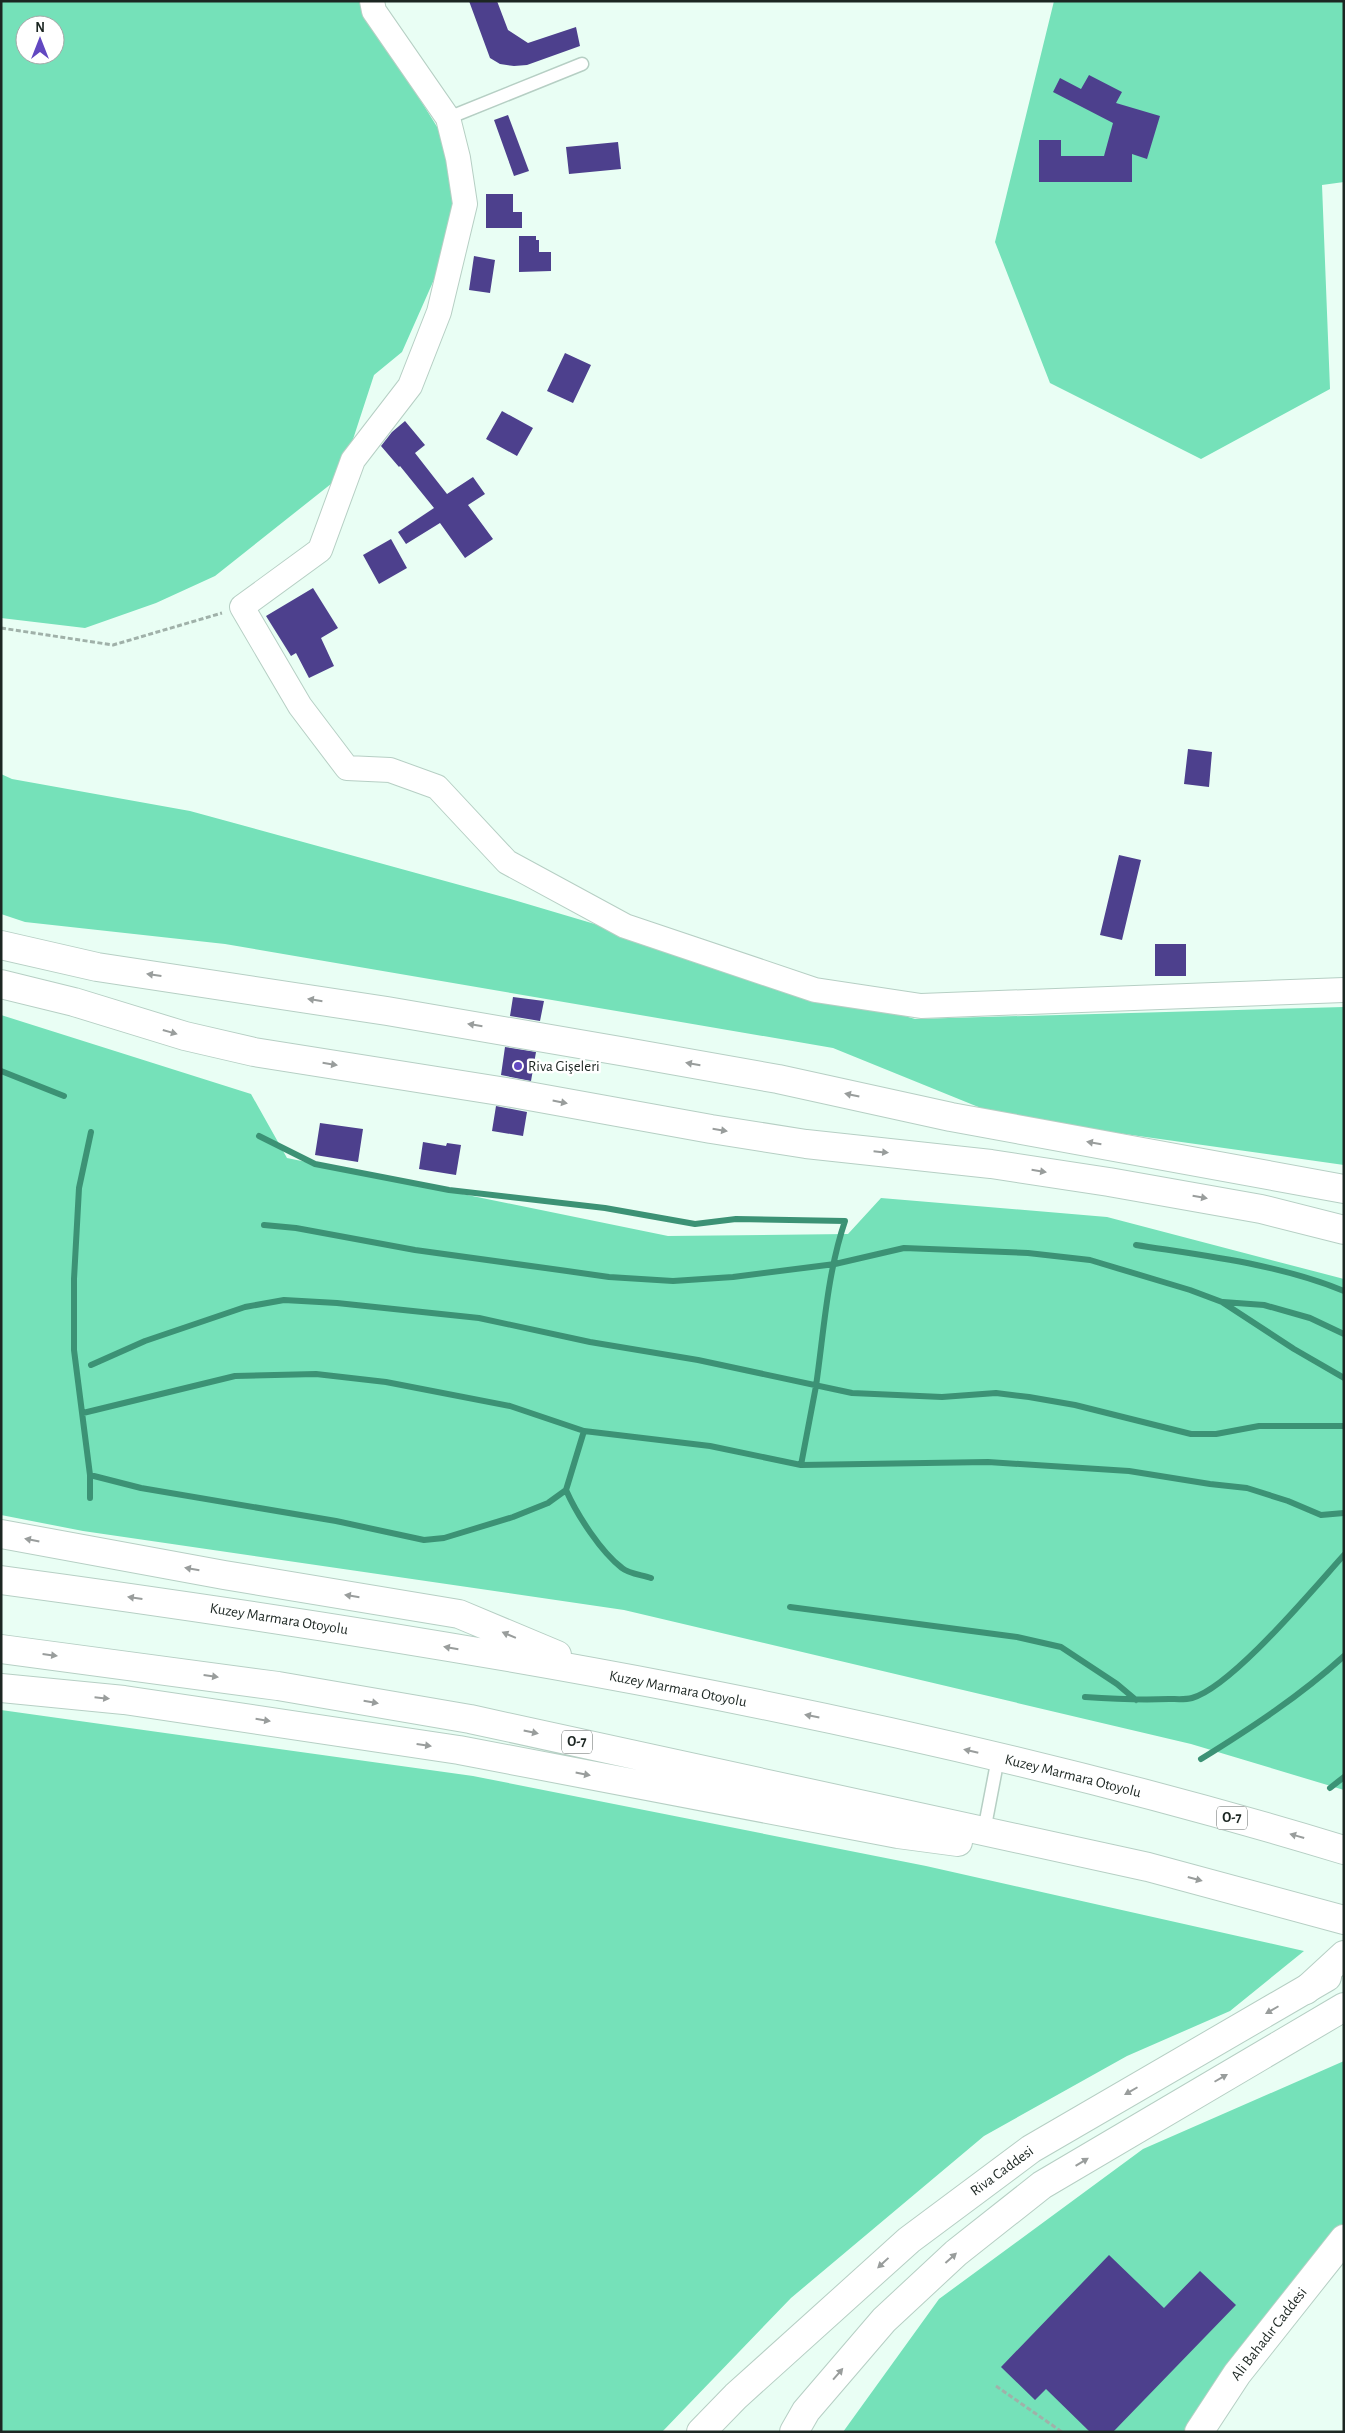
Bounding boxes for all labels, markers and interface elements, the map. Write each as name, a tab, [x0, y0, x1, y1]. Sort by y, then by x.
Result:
north arrow	[15, 15, 65, 65]
text: N	[35, 21, 45, 35]
one-way arrow	[146, 971, 162, 979]
one-way arrow	[306, 995, 322, 1003]
one-way arrow	[467, 1021, 483, 1029]
one-way arrow	[163, 1028, 178, 1036]
place label: Riva Gişeleri	[528, 1059, 600, 1074]
one-way arrow	[685, 1059, 701, 1067]
one-way arrow	[322, 1060, 338, 1068]
marker: Riva Gişeleri	[512, 1060, 524, 1072]
one-way arrow	[845, 1091, 860, 1099]
one-way arrow	[552, 1098, 567, 1106]
one-way arrow	[712, 1127, 728, 1135]
one-way arrow	[1086, 1139, 1102, 1147]
one-way arrow	[873, 1148, 889, 1156]
one-way arrow	[1032, 1168, 1048, 1176]
one-way arrow	[1192, 1194, 1208, 1202]
one-way arrow	[24, 1536, 39, 1544]
one-way arrow	[183, 1565, 199, 1573]
one-way arrow	[343, 1592, 359, 1600]
one-way arrow	[126, 1594, 142, 1602]
street label: Kuzey Marmara Otoyolu	[209, 1601, 350, 1637]
one-way arrow	[501, 1631, 516, 1639]
one-way arrow	[442, 1643, 458, 1651]
one-way arrow	[42, 1651, 58, 1659]
street label: Kuzey Marmara Otoyolu	[608, 1668, 748, 1710]
one-way arrow	[203, 1672, 219, 1680]
one-way arrow	[94, 1694, 110, 1702]
one-way arrow	[364, 1698, 380, 1706]
one-way arrow	[804, 1711, 820, 1719]
one-way arrow	[255, 1716, 271, 1724]
one-way arrow	[523, 1728, 538, 1736]
road number: O-7	[562, 1730, 592, 1754]
one-way arrow	[416, 1741, 432, 1749]
one-way arrow	[963, 1747, 978, 1755]
street label: Kuzey Marmara Otoyolu	[1003, 1752, 1143, 1800]
one-way arrow	[576, 1771, 592, 1779]
road number: O-7	[1217, 1806, 1247, 1830]
one-way arrow	[1289, 1831, 1304, 1839]
one-way arrow	[1187, 1876, 1202, 1884]
one-way arrow	[1265, 2005, 1278, 2014]
one-way arrow	[1215, 2074, 1228, 2083]
one-way arrow	[1123, 2087, 1138, 2095]
street label: Riva Caddesi	[968, 2143, 1036, 2199]
one-way arrow	[1075, 2157, 1088, 2166]
one-way arrow	[944, 2252, 956, 2264]
one-way arrow	[878, 2257, 890, 2269]
street label: Ali Bahadır Caddesi	[1228, 2285, 1310, 2383]
one-way arrow	[832, 2368, 843, 2380]

